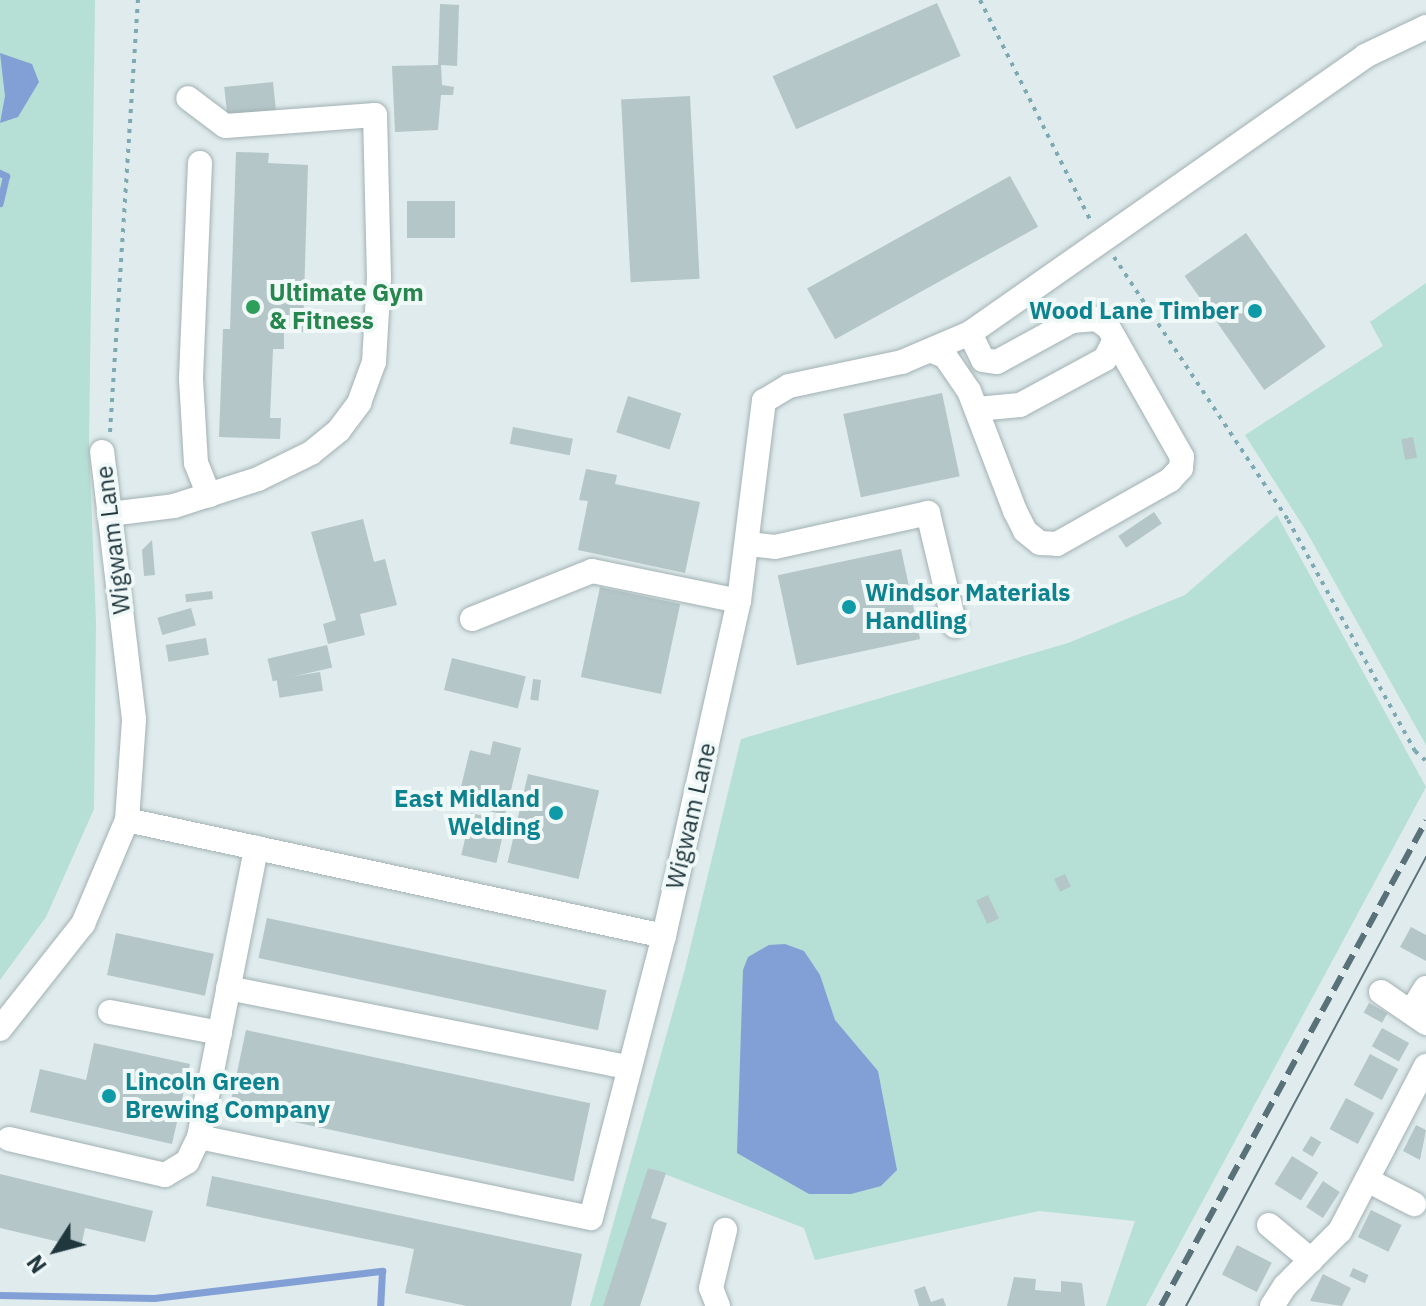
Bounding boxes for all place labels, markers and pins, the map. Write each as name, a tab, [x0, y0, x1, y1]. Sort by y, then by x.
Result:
place label: Ultimate Gym & Fitness	[269, 279, 424, 335]
place label: Wood Lane Timber	[1029, 297, 1239, 325]
marker: Ultimate Gym & Fitness	[244, 298, 262, 316]
marker: Wood Lane Timber	[1246, 302, 1264, 320]
place label: Windsor Materials Handling	[865, 579, 1070, 635]
marker: Windsor Materials Handling	[840, 598, 858, 616]
place label: East Midland Welding	[394, 785, 540, 841]
marker: East Midland Welding	[547, 804, 565, 822]
place label: Lincoln Green Brewing Company	[125, 1068, 330, 1124]
marker: Lincoln Green Brewing Company	[100, 1087, 118, 1105]

